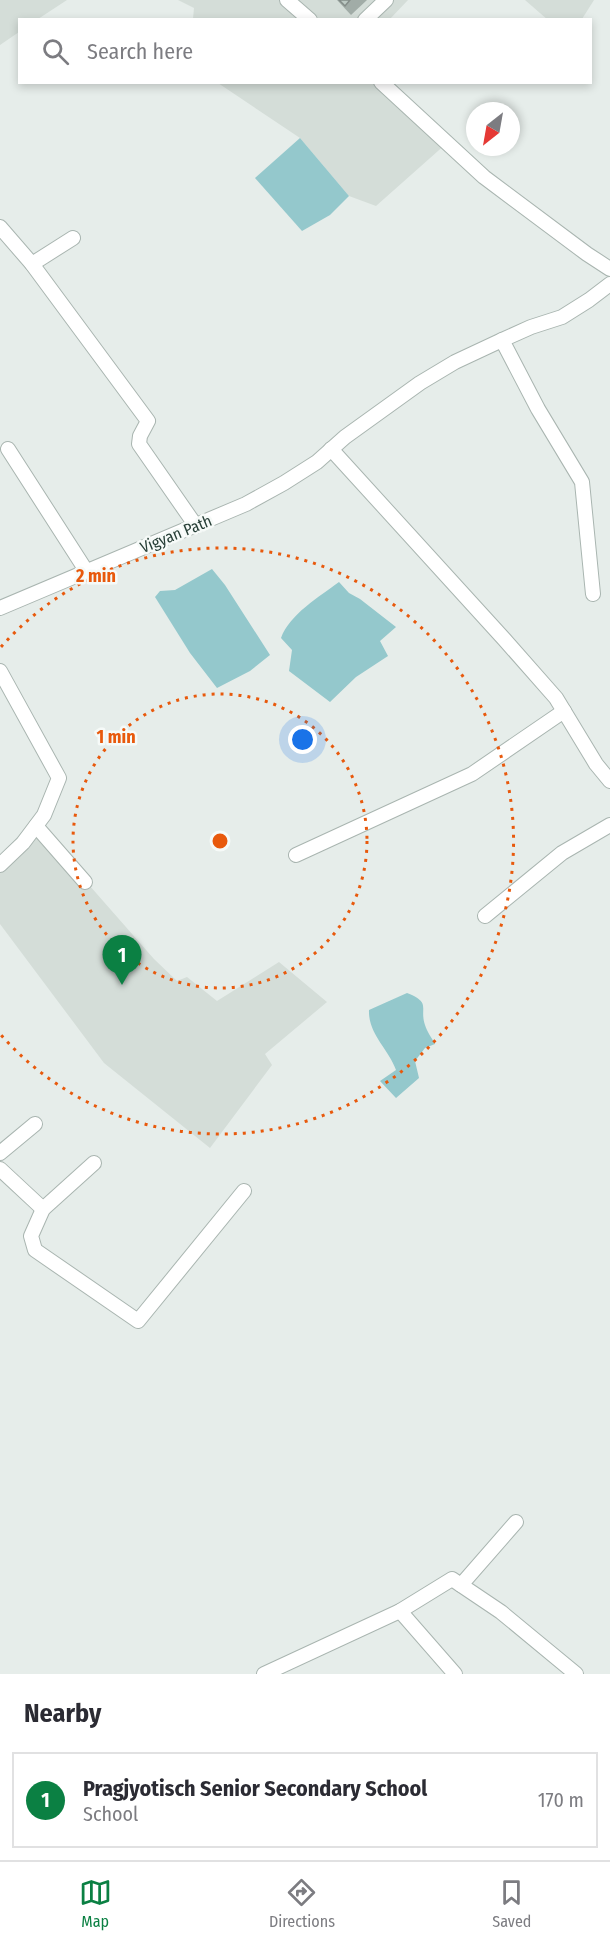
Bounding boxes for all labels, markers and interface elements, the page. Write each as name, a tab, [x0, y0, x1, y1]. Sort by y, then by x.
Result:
search box	[18, 18, 592, 84]
icon: search	[39, 35, 72, 68]
text: Search here	[87, 38, 193, 65]
north arrow	[466, 102, 520, 156]
street label: Vigyan Path	[137, 511, 215, 557]
text: 2 min	[75, 565, 116, 587]
your location	[288, 725, 317, 754]
text: 1 min	[96, 726, 136, 748]
centre of rings	[210, 831, 230, 851]
pin: 1	[102, 936, 142, 985]
text: Nearby	[24, 1698, 101, 1729]
text: Pragjyotisch Senior Secondary School	[83, 1775, 427, 1802]
text: 1	[41, 1788, 50, 1812]
text: 170 m	[538, 1788, 584, 1812]
text: School	[83, 1802, 138, 1826]
tab: Map	[79, 1876, 112, 1931]
tab: Directions	[269, 1876, 335, 1931]
tab: Saved	[492, 1876, 531, 1931]

